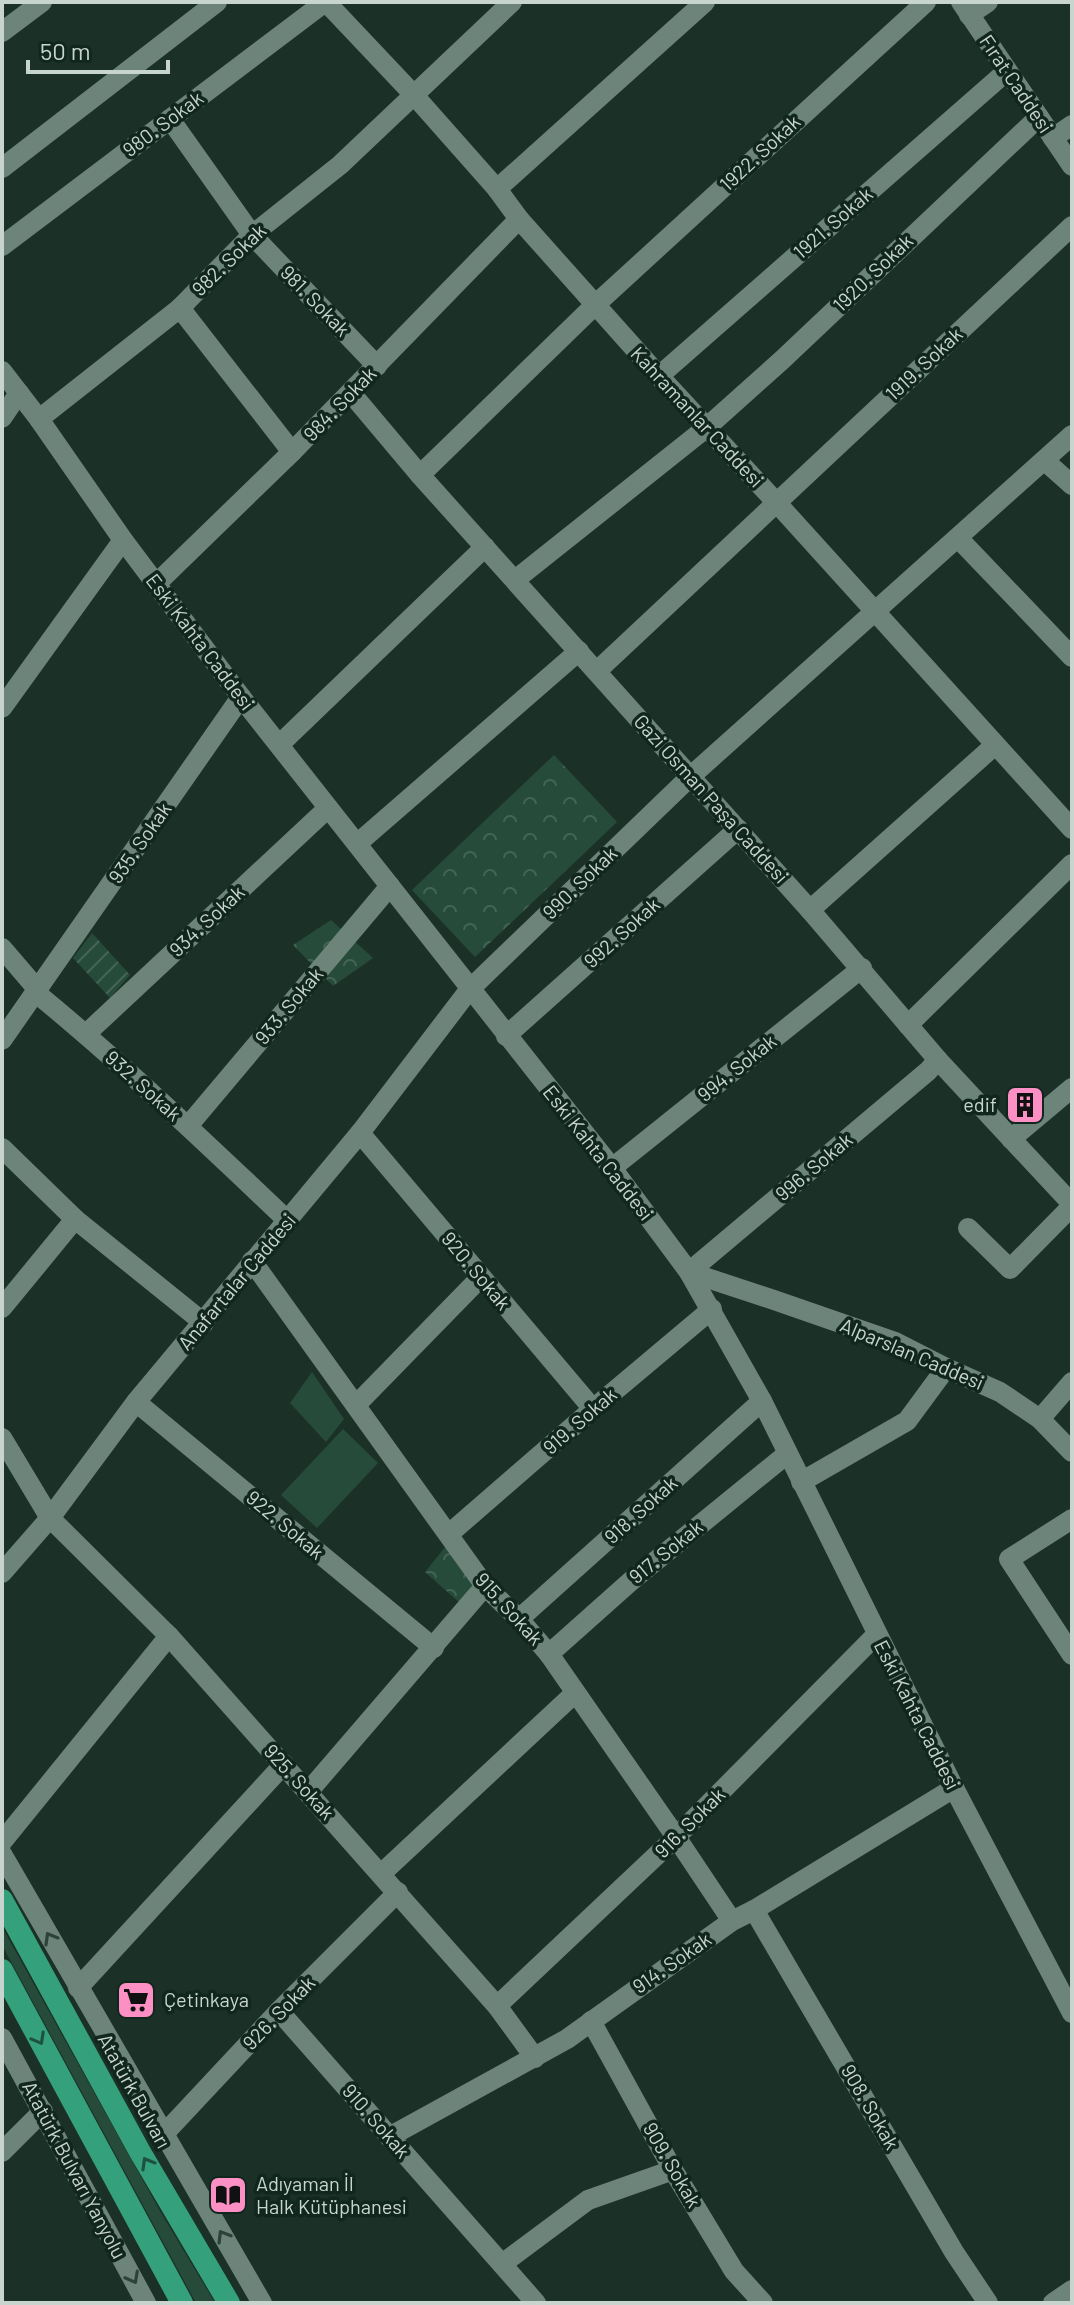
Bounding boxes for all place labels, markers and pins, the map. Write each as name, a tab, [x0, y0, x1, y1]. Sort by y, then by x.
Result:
building icon: edif	[1004, 1084, 1046, 1126]
place label: edif	[963, 1092, 997, 1116]
supermarket icon: Çetinkaya	[115, 1979, 157, 2021]
place label: Çetinkaya	[164, 1987, 249, 2011]
place label: Adıyaman İl Halk Kütüphanesi	[256, 2171, 407, 2218]
library icon: Adıyaman İl Halk Kütüphanesi	[207, 2174, 249, 2216]

